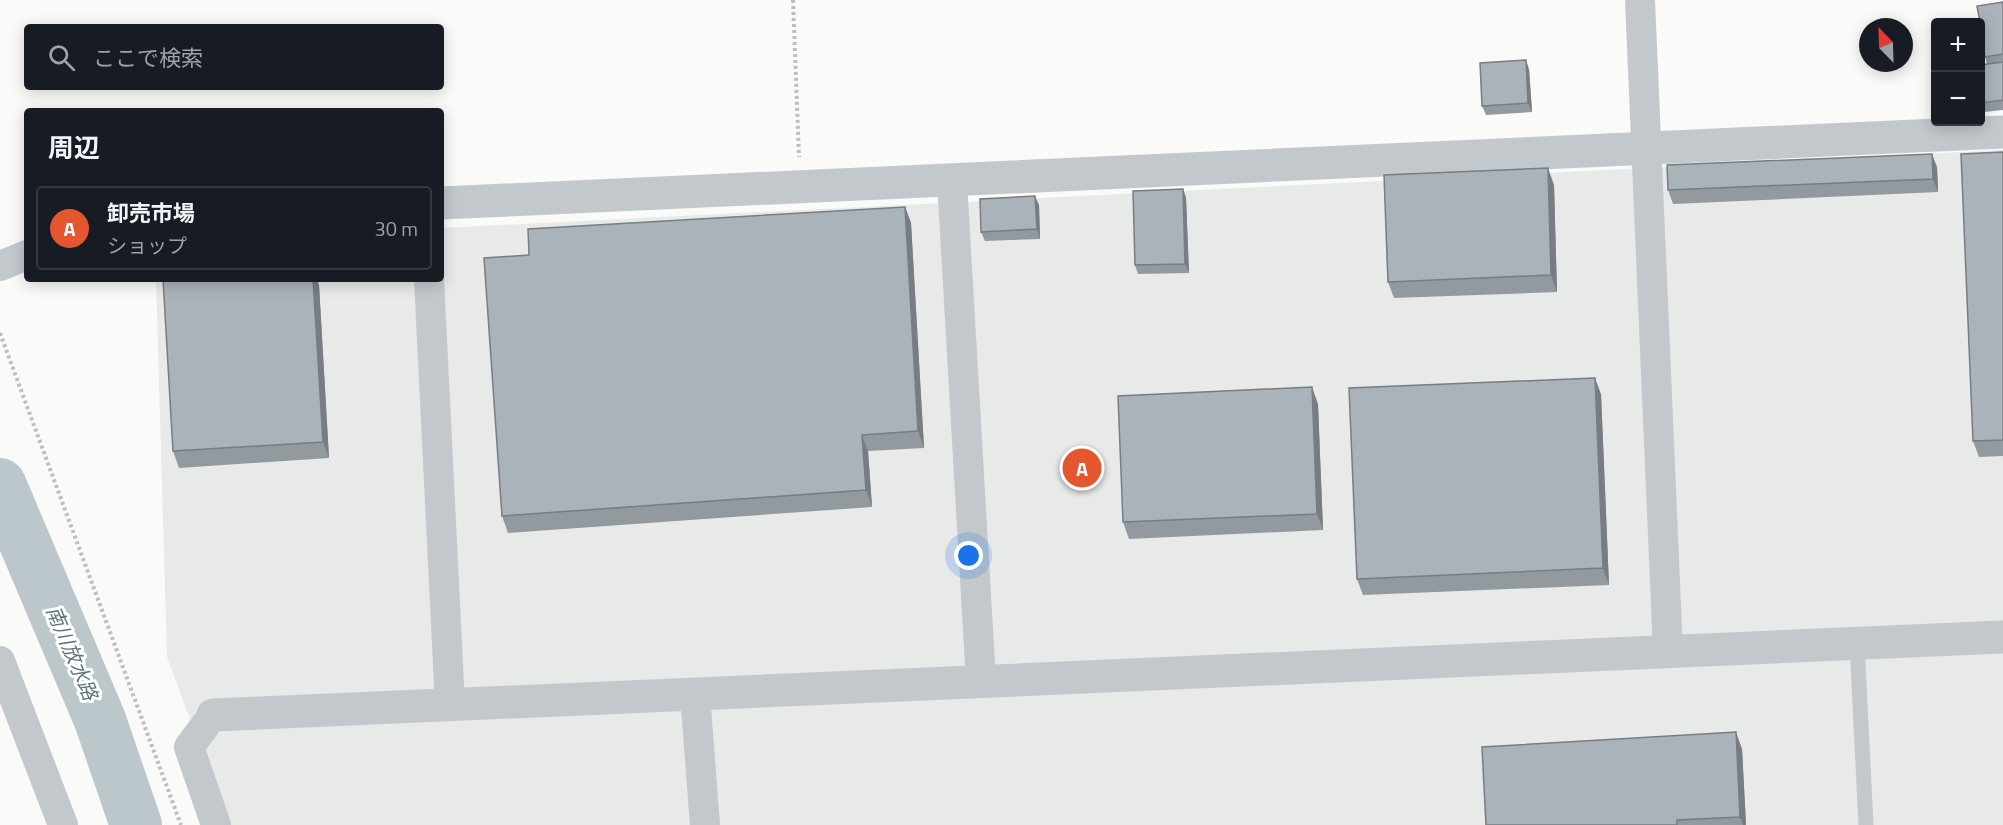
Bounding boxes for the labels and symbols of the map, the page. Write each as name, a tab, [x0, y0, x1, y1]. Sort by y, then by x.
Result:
north arrow	[1859, 18, 1913, 72]
pin: A	[1062, 446, 1102, 490]
your location	[954, 541, 983, 570]
water label: 南川放水路	[39, 601, 107, 707]

